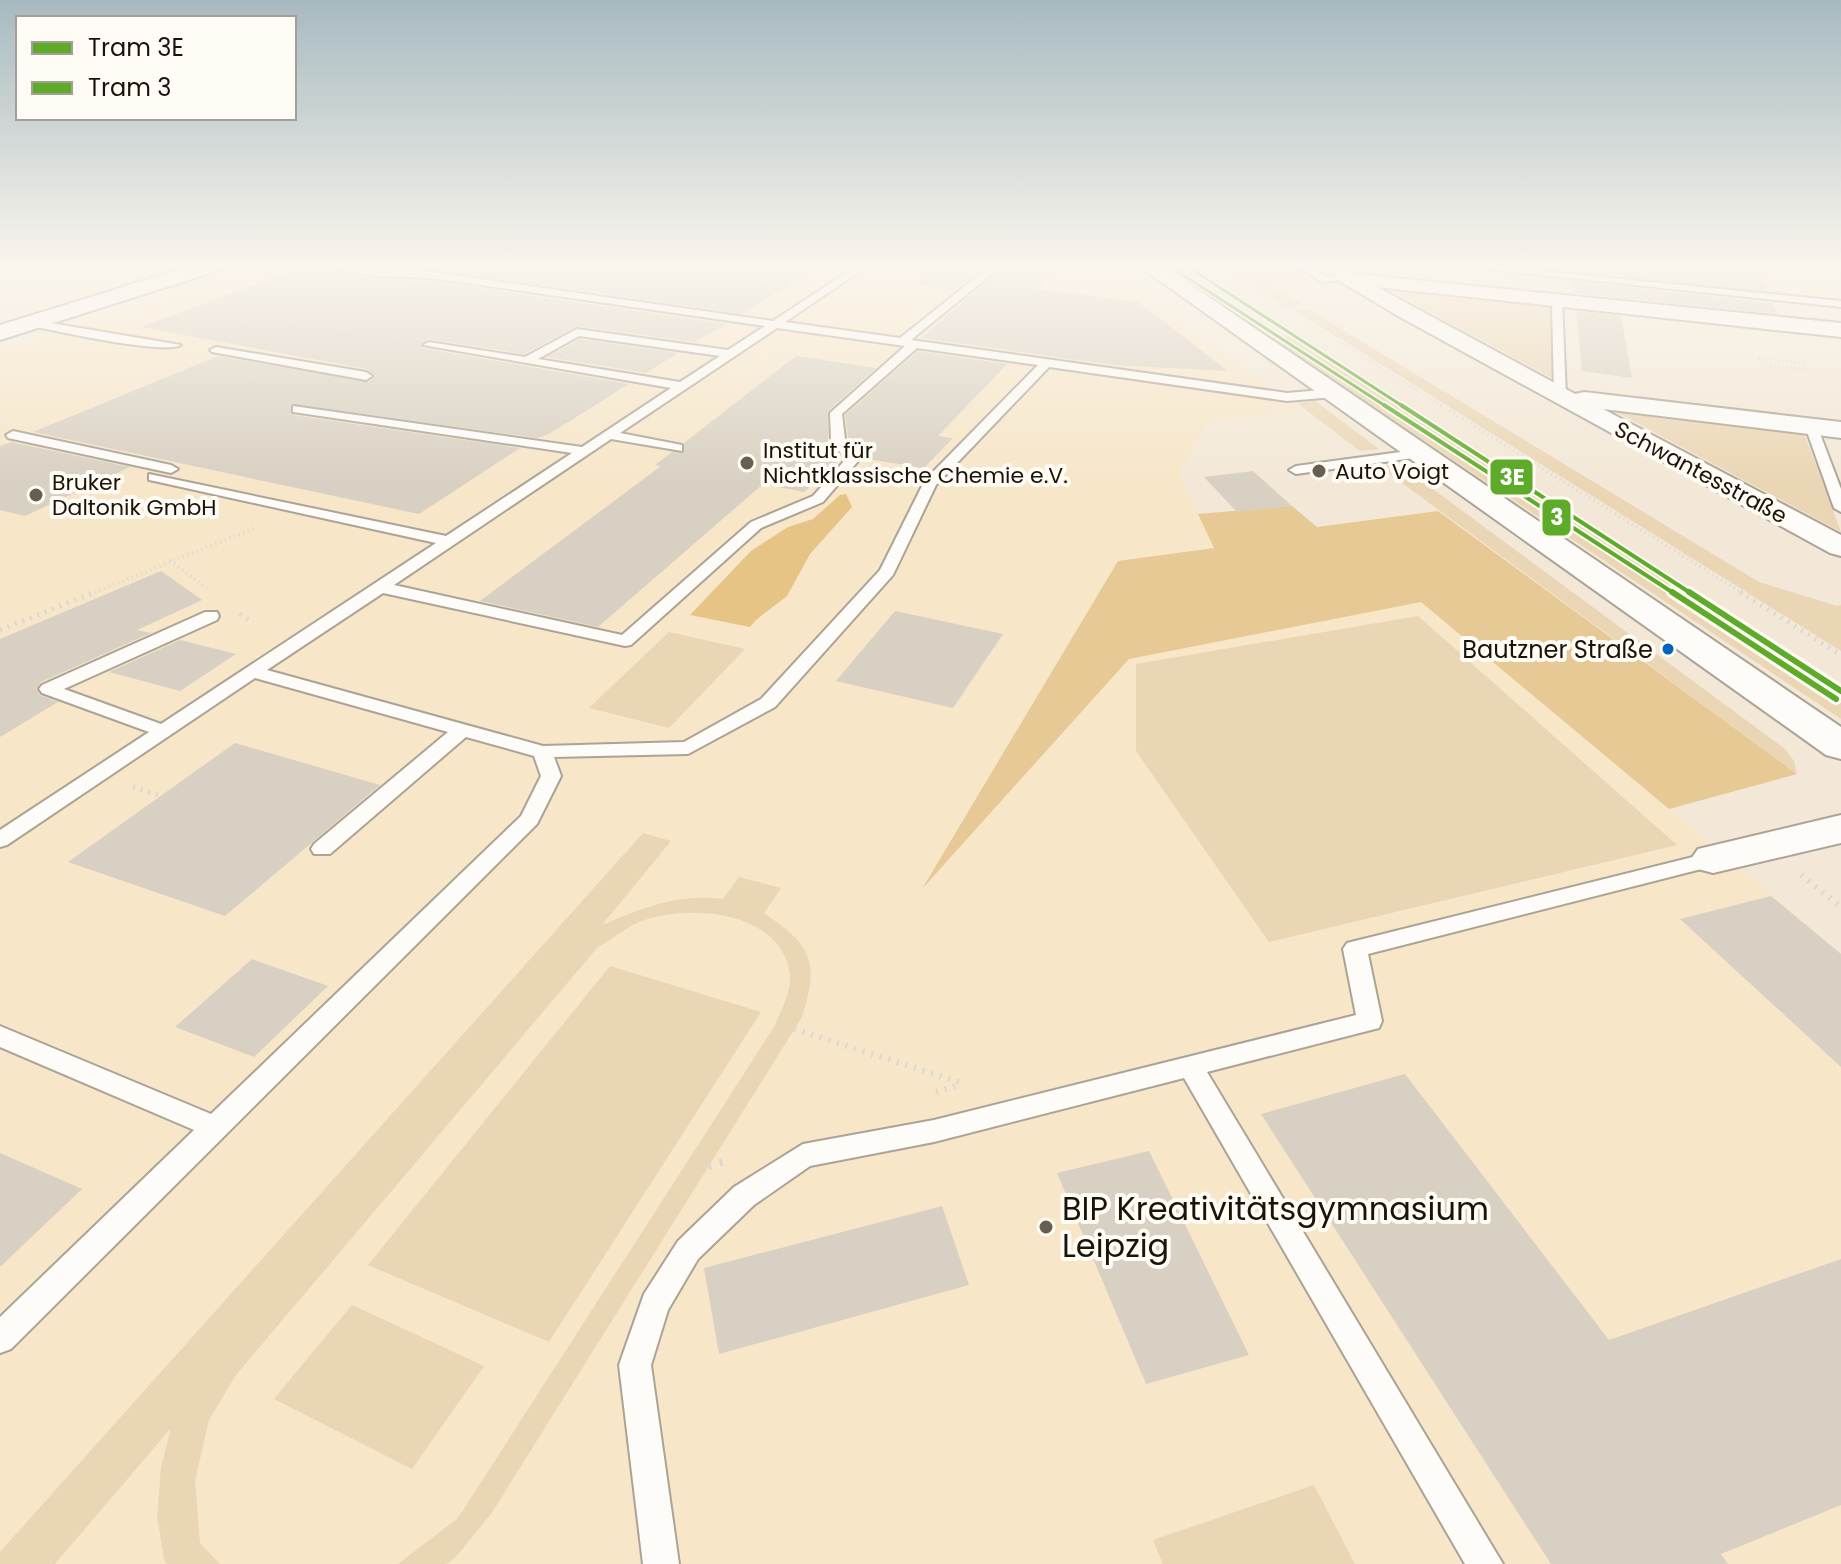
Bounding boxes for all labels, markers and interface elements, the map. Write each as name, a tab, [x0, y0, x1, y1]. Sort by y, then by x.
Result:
legend	[16, 16, 296, 120]
text: Tram 3E	[88, 31, 184, 64]
text: Tram 3	[88, 71, 171, 104]
street label: Schwantesstraße	[1609, 414, 1793, 531]
place label: Institut für Nichtklassische Chemie e.V.	[763, 435, 1068, 491]
marker: Institut für Nichtklassische Chemie e.V.	[738, 454, 756, 472]
place label: Auto Voigt	[1335, 456, 1449, 487]
line badge: 3E	[1489, 458, 1534, 496]
marker: Auto Voigt	[1310, 462, 1328, 480]
text: 3E	[1499, 462, 1525, 493]
place label: Bruker Daltonik GmbH	[52, 467, 217, 523]
marker: Bruker Daltonik GmbH	[27, 486, 45, 504]
line badge: 3	[1541, 498, 1572, 537]
text: 3	[1550, 502, 1564, 533]
place label: Bautzner Straße	[1462, 633, 1653, 666]
marker: Bautzner Straße	[1660, 641, 1676, 657]
place label: BIP Kreativitätsgymnasium Leipzig	[1062, 1186, 1489, 1268]
marker: BIP Kreativitätsgymnasium Leipzig	[1037, 1218, 1055, 1236]

